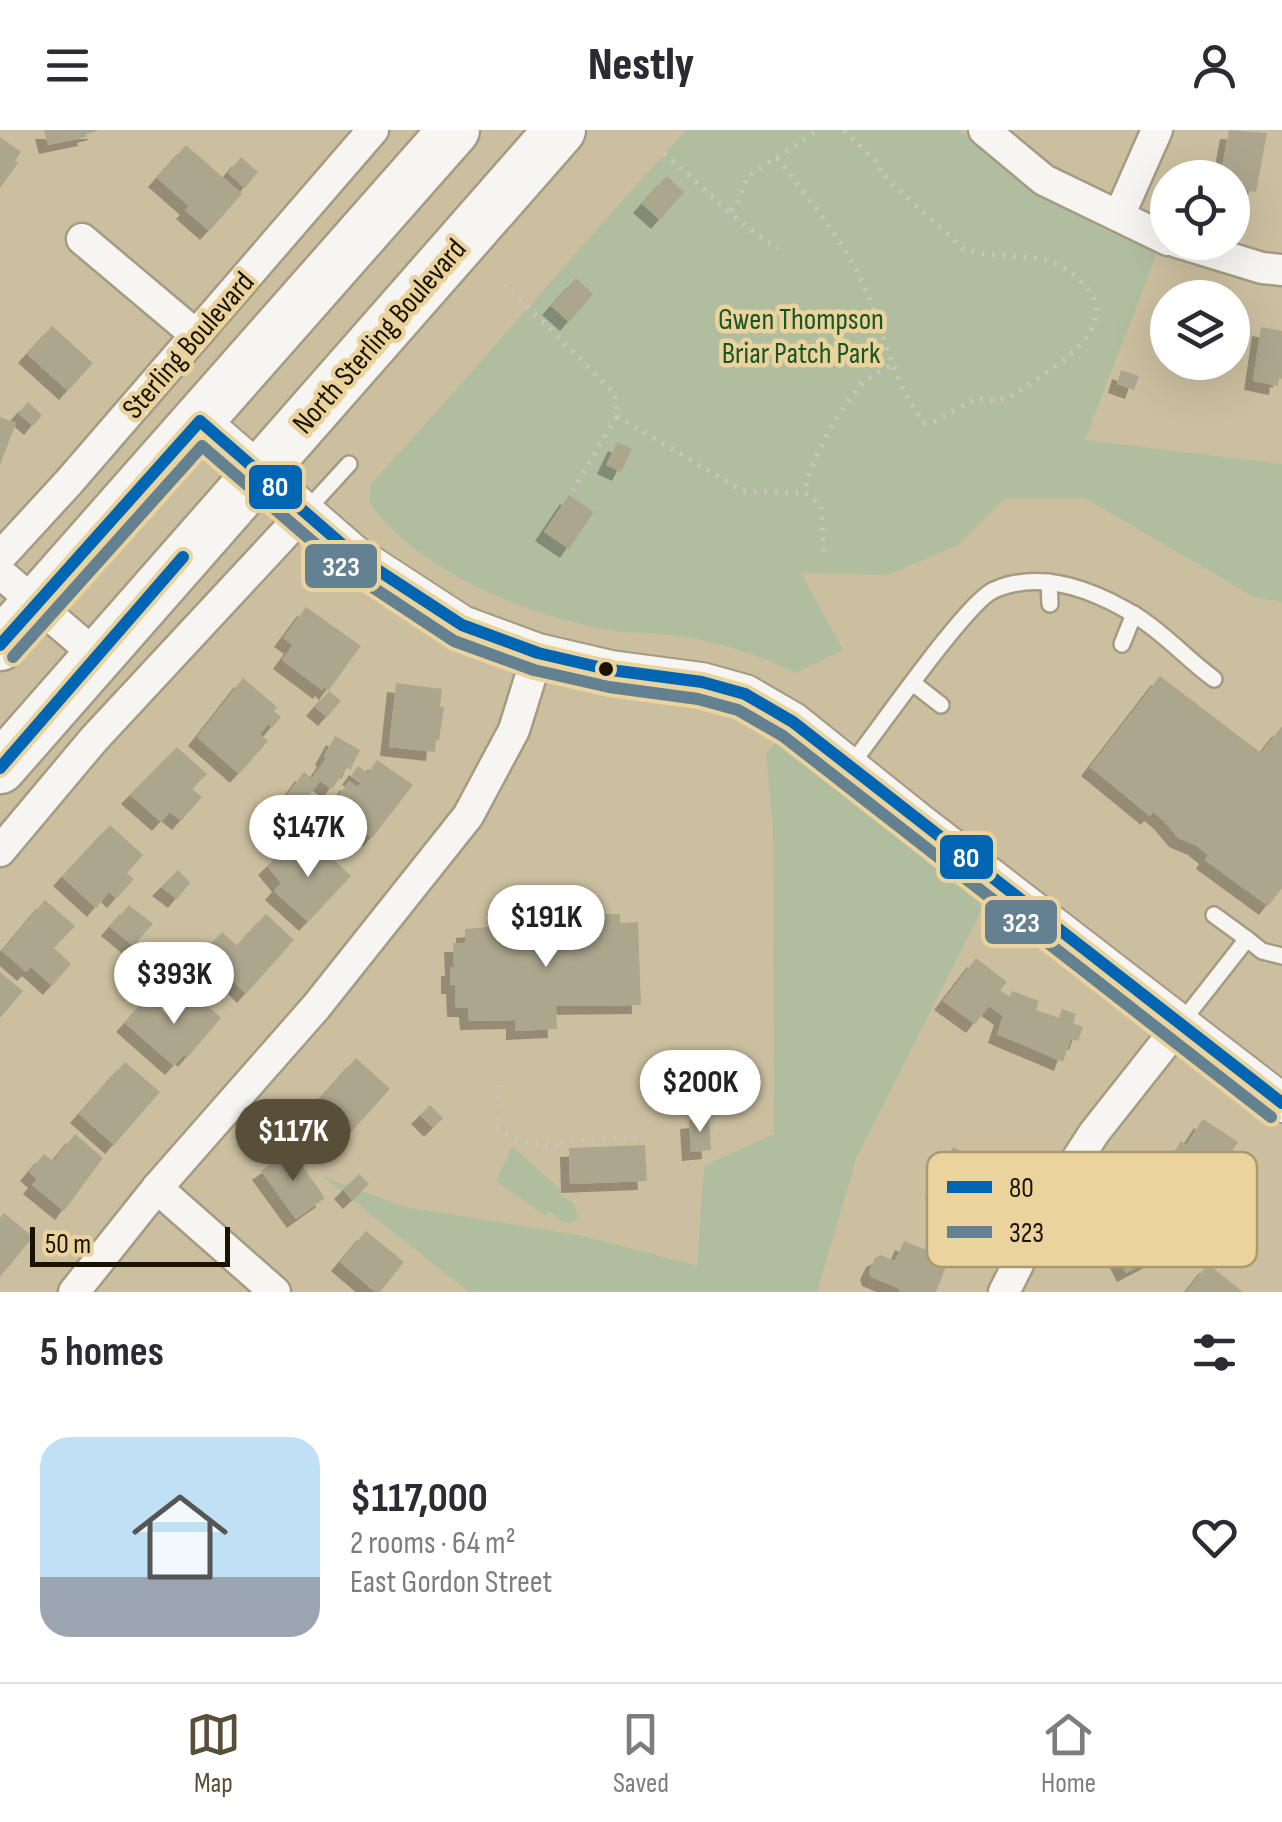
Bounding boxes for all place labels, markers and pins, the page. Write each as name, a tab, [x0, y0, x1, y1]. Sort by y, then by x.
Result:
unlabelled marker	[596, 659, 616, 679]
pin: $147K	[238, 795, 378, 880]
pin: $191K	[476, 885, 616, 970]
pin: $393K	[104, 942, 244, 1027]
pin: $200K	[630, 1050, 770, 1135]
pin: $117K	[223, 1099, 363, 1184]

